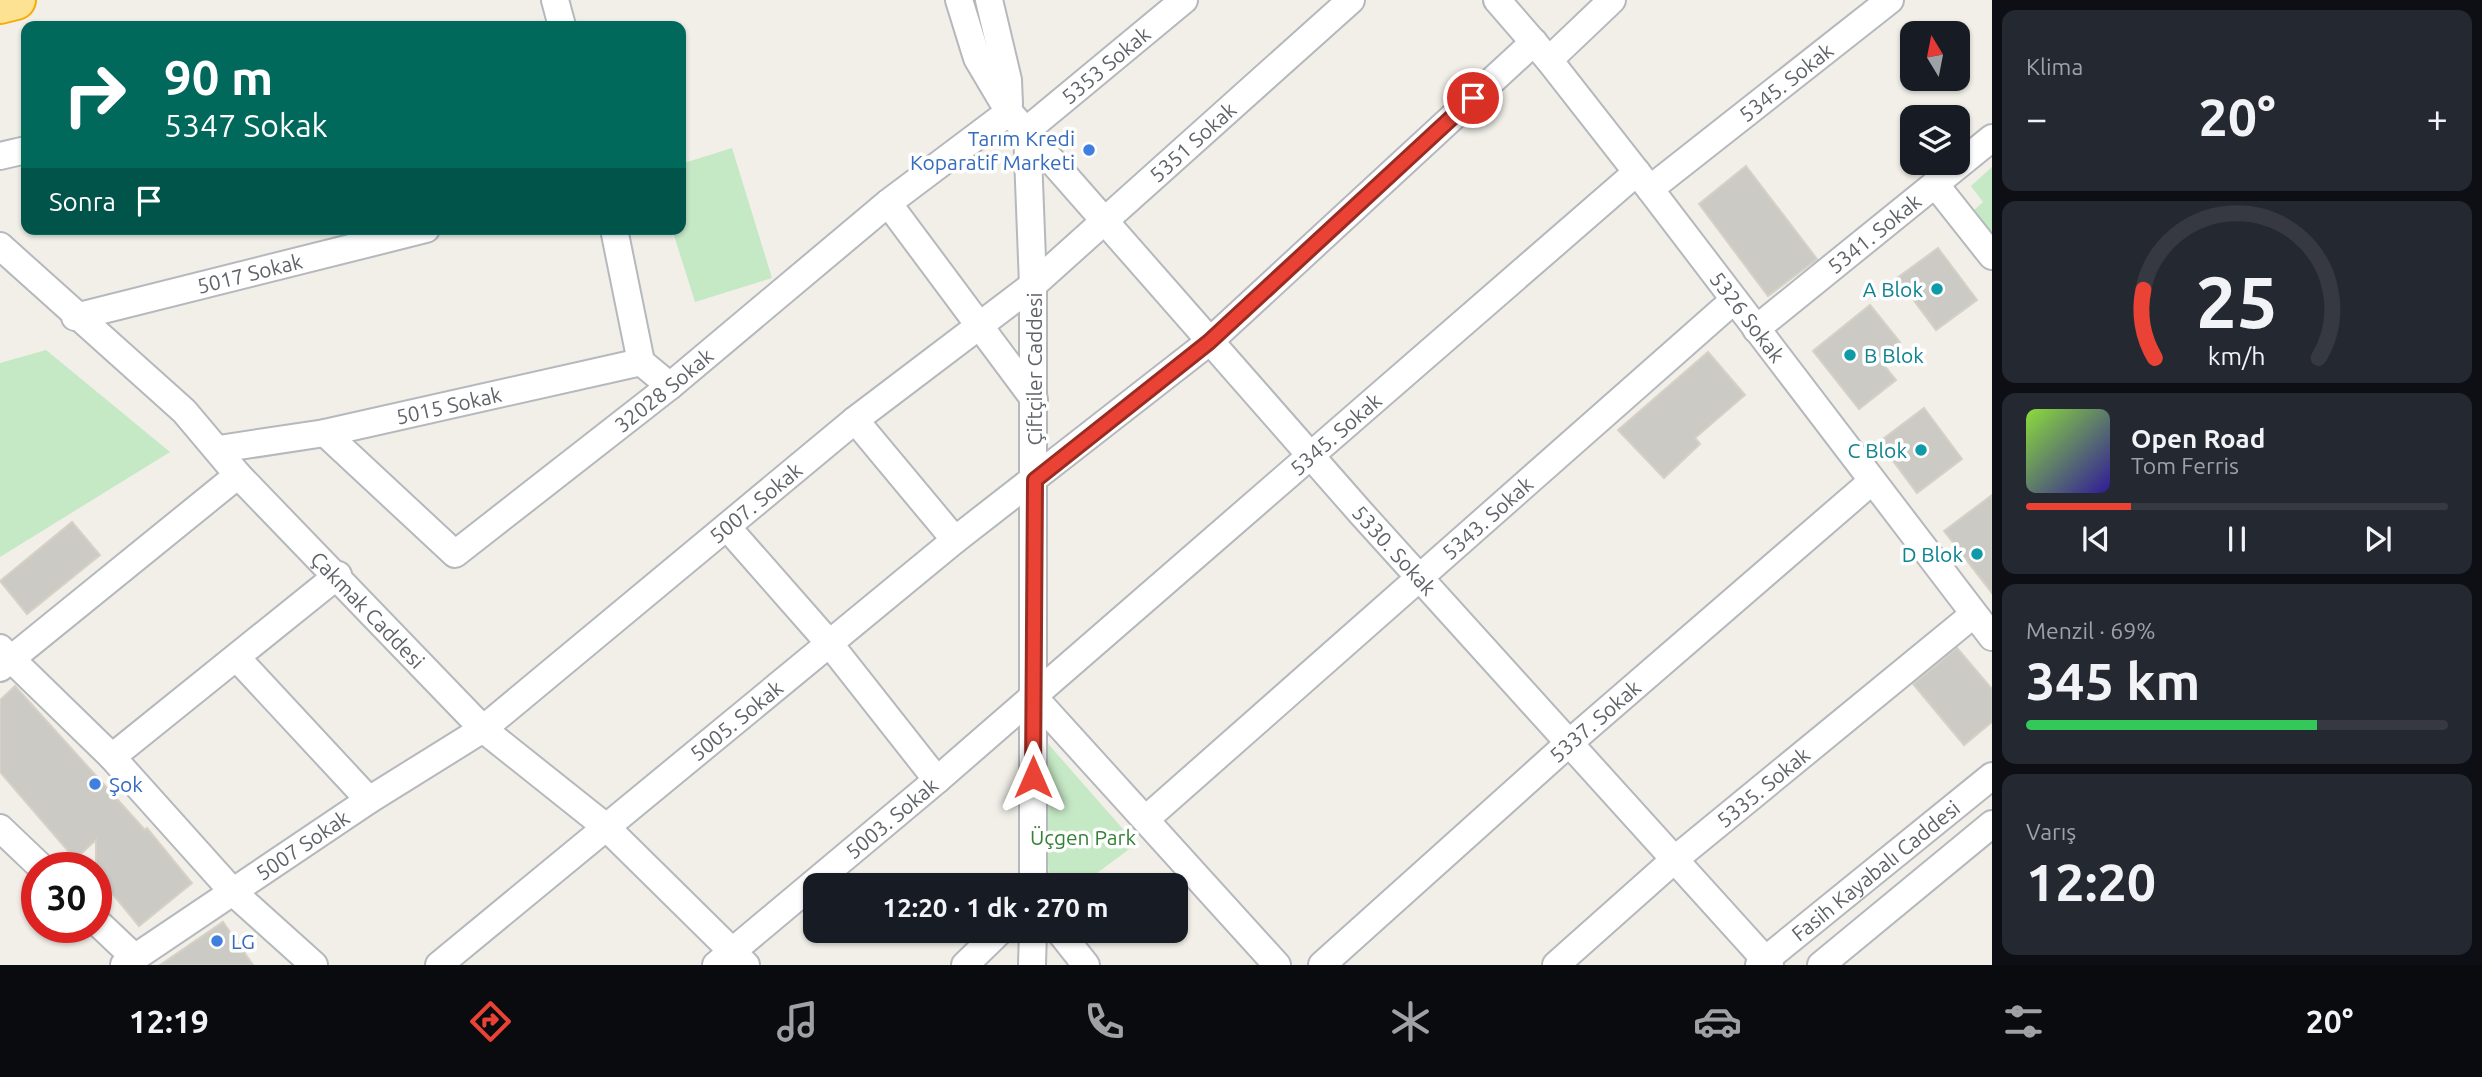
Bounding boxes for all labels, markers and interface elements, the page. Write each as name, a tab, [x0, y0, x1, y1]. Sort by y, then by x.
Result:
street label: 5353 Sokak	[1056, 21, 1155, 108]
north arrow	[1900, 21, 1970, 91]
map controls	[1900, 21, 1970, 175]
street label: 5345. Sokak	[1734, 37, 1838, 126]
icon: right	[49, 49, 140, 140]
text: 90 m	[164, 49, 273, 104]
text: Klima	[2026, 54, 2083, 79]
pin	[1443, 68, 1503, 128]
icon: arrive	[1454, 79, 1492, 117]
text: 20°	[2198, 88, 2276, 146]
street label: 5351 Sokak	[1145, 97, 1241, 187]
text: −	[2026, 97, 2047, 139]
text: +	[2427, 97, 2448, 139]
button: layers	[1900, 105, 1970, 175]
text: 5347 Sokak	[164, 107, 328, 143]
place label: Tarım Kredi Koparatif Marketi	[910, 126, 1075, 174]
marker: Tarım Kredi Koparatif Marketi	[1081, 142, 1097, 158]
icon: arrive	[130, 182, 168, 220]
text: Sonra	[49, 187, 116, 216]
street label: 5341. Sokak	[1823, 188, 1926, 278]
street label: 5017 Sokak	[195, 248, 305, 298]
text: 25	[2196, 260, 2278, 342]
street label: 5326 Sokak	[1705, 267, 1790, 367]
place label: A Blok	[1863, 277, 1923, 301]
marker: A Blok	[1929, 281, 1945, 297]
street label: Çiftçiler Caddesi	[1022, 293, 1046, 445]
text: km/h	[2208, 342, 2266, 370]
street label: 32028 Sokak	[610, 343, 718, 437]
place label: B Blok	[1864, 343, 1924, 367]
marker: B Blok	[1842, 347, 1858, 363]
street label: 5015 Sokak	[394, 382, 504, 429]
street label: 5345. Sokak	[1285, 388, 1386, 480]
text: Open Road	[2131, 424, 2265, 453]
place label: C Blok	[1848, 438, 1907, 462]
marker: C Blok	[1913, 442, 1929, 458]
text: Tom Ferris	[2131, 453, 2239, 478]
street label: 5007. Sokak	[705, 457, 807, 548]
street label: 5343. Sokak	[1437, 471, 1538, 564]
street label: 5330. Sokak	[1348, 500, 1441, 600]
icon: previous	[2077, 520, 2115, 558]
icon: pause	[2218, 520, 2256, 558]
icon: next	[2359, 520, 2397, 558]
place label: D Blok	[1902, 542, 1963, 566]
street label: Çakmak Caddesi	[306, 546, 430, 673]
marker: D Blok	[1969, 546, 1985, 562]
text: Menzil · 69%	[2026, 618, 2156, 643]
text: 345 km	[2026, 652, 2200, 710]
street label: 5005. Sokak	[685, 675, 788, 765]
street label: 5337. Sokak	[1544, 675, 1645, 767]
position arrow	[996, 740, 1070, 814]
street label: 5335. Sokak	[1712, 742, 1814, 832]
place label: Şok	[109, 772, 143, 796]
street label: 5003. Sokak	[841, 772, 943, 863]
marker: Şok	[87, 776, 103, 792]
street label: Fasih Kayabalı Caddesi	[1787, 795, 1964, 946]
street label: 5007 Sokak	[251, 805, 354, 885]
text: Varış	[2026, 819, 2076, 844]
park label: Üçgen Park	[1030, 825, 1137, 849]
speed limit sign: 30	[21, 852, 112, 943]
text: 12:20	[2026, 853, 2156, 911]
text: 12:20 · 1 dk · 270 m	[882, 893, 1109, 922]
place label: LG	[231, 929, 255, 953]
marker: LG	[209, 933, 225, 949]
icon: directions	[466, 997, 515, 1046]
icon: music	[773, 997, 822, 1046]
icon: phone	[1080, 997, 1129, 1046]
icon: climate	[1386, 997, 1435, 1046]
icon: car	[1693, 997, 1742, 1046]
icon: filters	[1999, 997, 2048, 1046]
text: 12:19	[129, 1003, 209, 1039]
text: 20°	[2306, 1003, 2353, 1039]

